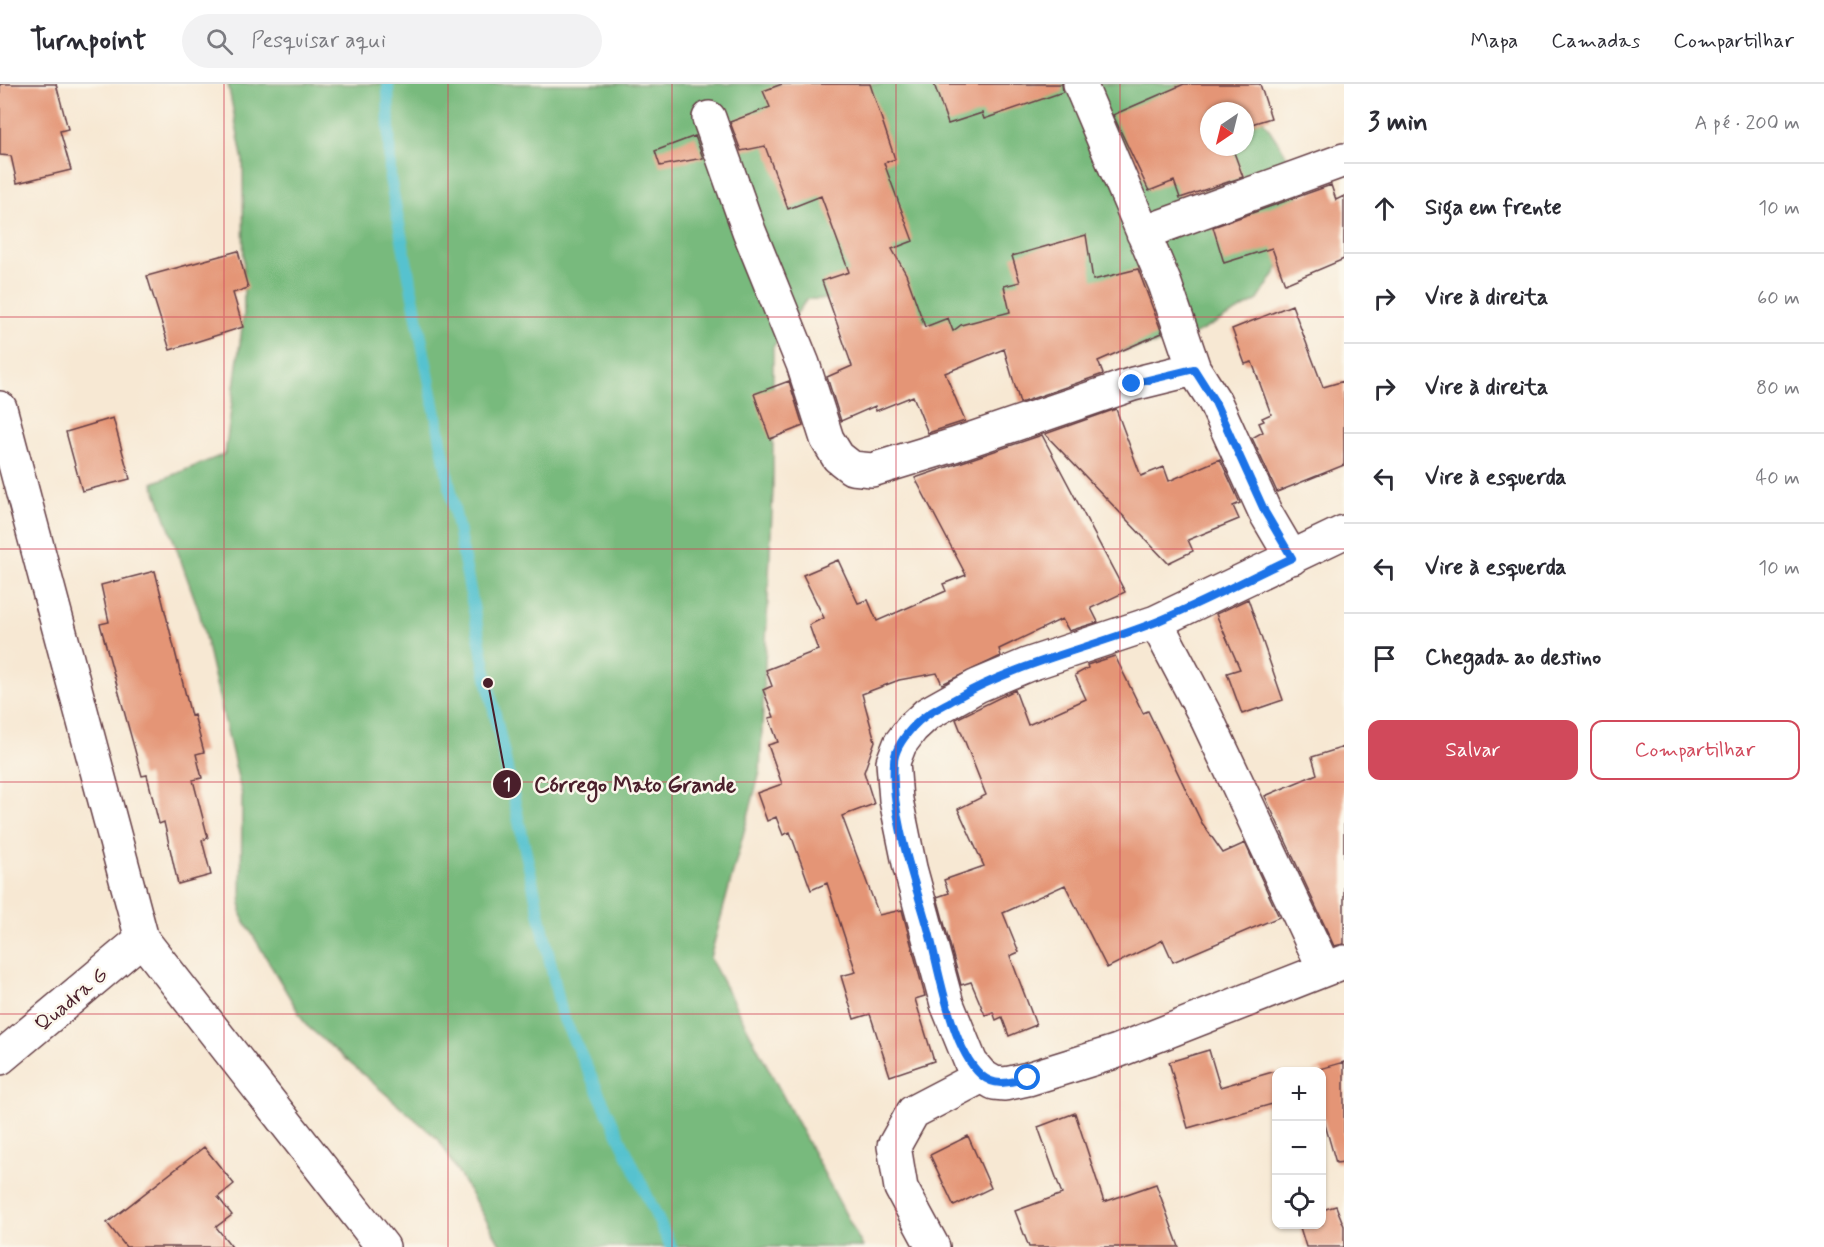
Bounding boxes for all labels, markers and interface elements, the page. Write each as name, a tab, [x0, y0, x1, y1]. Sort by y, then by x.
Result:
search box	[182, 14, 602, 68]
text: Turnpoint	[30, 23, 146, 60]
icon: search	[203, 25, 236, 58]
text: Pesquisar aqui	[251, 27, 386, 55]
text: Mapa	[1470, 27, 1518, 55]
text: Camadas	[1551, 27, 1640, 55]
text: Compartilhar	[1673, 27, 1794, 55]
north arrow	[1200, 102, 1254, 156]
text: 3 min	[1368, 106, 1428, 140]
text: A pé · 200 m	[1695, 110, 1800, 137]
icon: ahead	[1368, 192, 1401, 225]
text: Siga em frente	[1425, 194, 1562, 222]
text: 10 m	[1758, 195, 1800, 222]
icon: right	[1368, 282, 1401, 315]
text: Vire à direita	[1425, 284, 1548, 312]
text: 60 m	[1757, 285, 1800, 312]
route end	[1118, 370, 1144, 396]
icon: right	[1368, 372, 1401, 405]
text: Vire à direita	[1425, 374, 1548, 402]
text: 80 m	[1756, 375, 1800, 402]
icon: left	[1368, 462, 1401, 495]
text: Vire à esquerda	[1425, 464, 1566, 492]
text: 40 m	[1756, 465, 1800, 492]
icon: left	[1368, 552, 1401, 585]
text: Vire à esquerda	[1425, 554, 1566, 582]
text: 10 m	[1758, 555, 1800, 582]
icon: arrive	[1368, 642, 1401, 675]
text: Chegada ao destino	[1425, 644, 1601, 672]
button: Salvar	[1368, 720, 1578, 780]
button: Compartilhar	[1590, 720, 1800, 780]
callout: Córrego Mato Grande	[492, 764, 749, 804]
text: Córrego Mato Grande	[534, 772, 737, 803]
text: 1	[503, 773, 511, 797]
street label: Quadra G	[29, 961, 114, 1039]
route start	[1014, 1064, 1040, 1090]
map controls	[1272, 1067, 1326, 1229]
button: +	[1272, 1067, 1326, 1121]
button: −	[1272, 1121, 1326, 1175]
button: locate	[1272, 1175, 1326, 1229]

